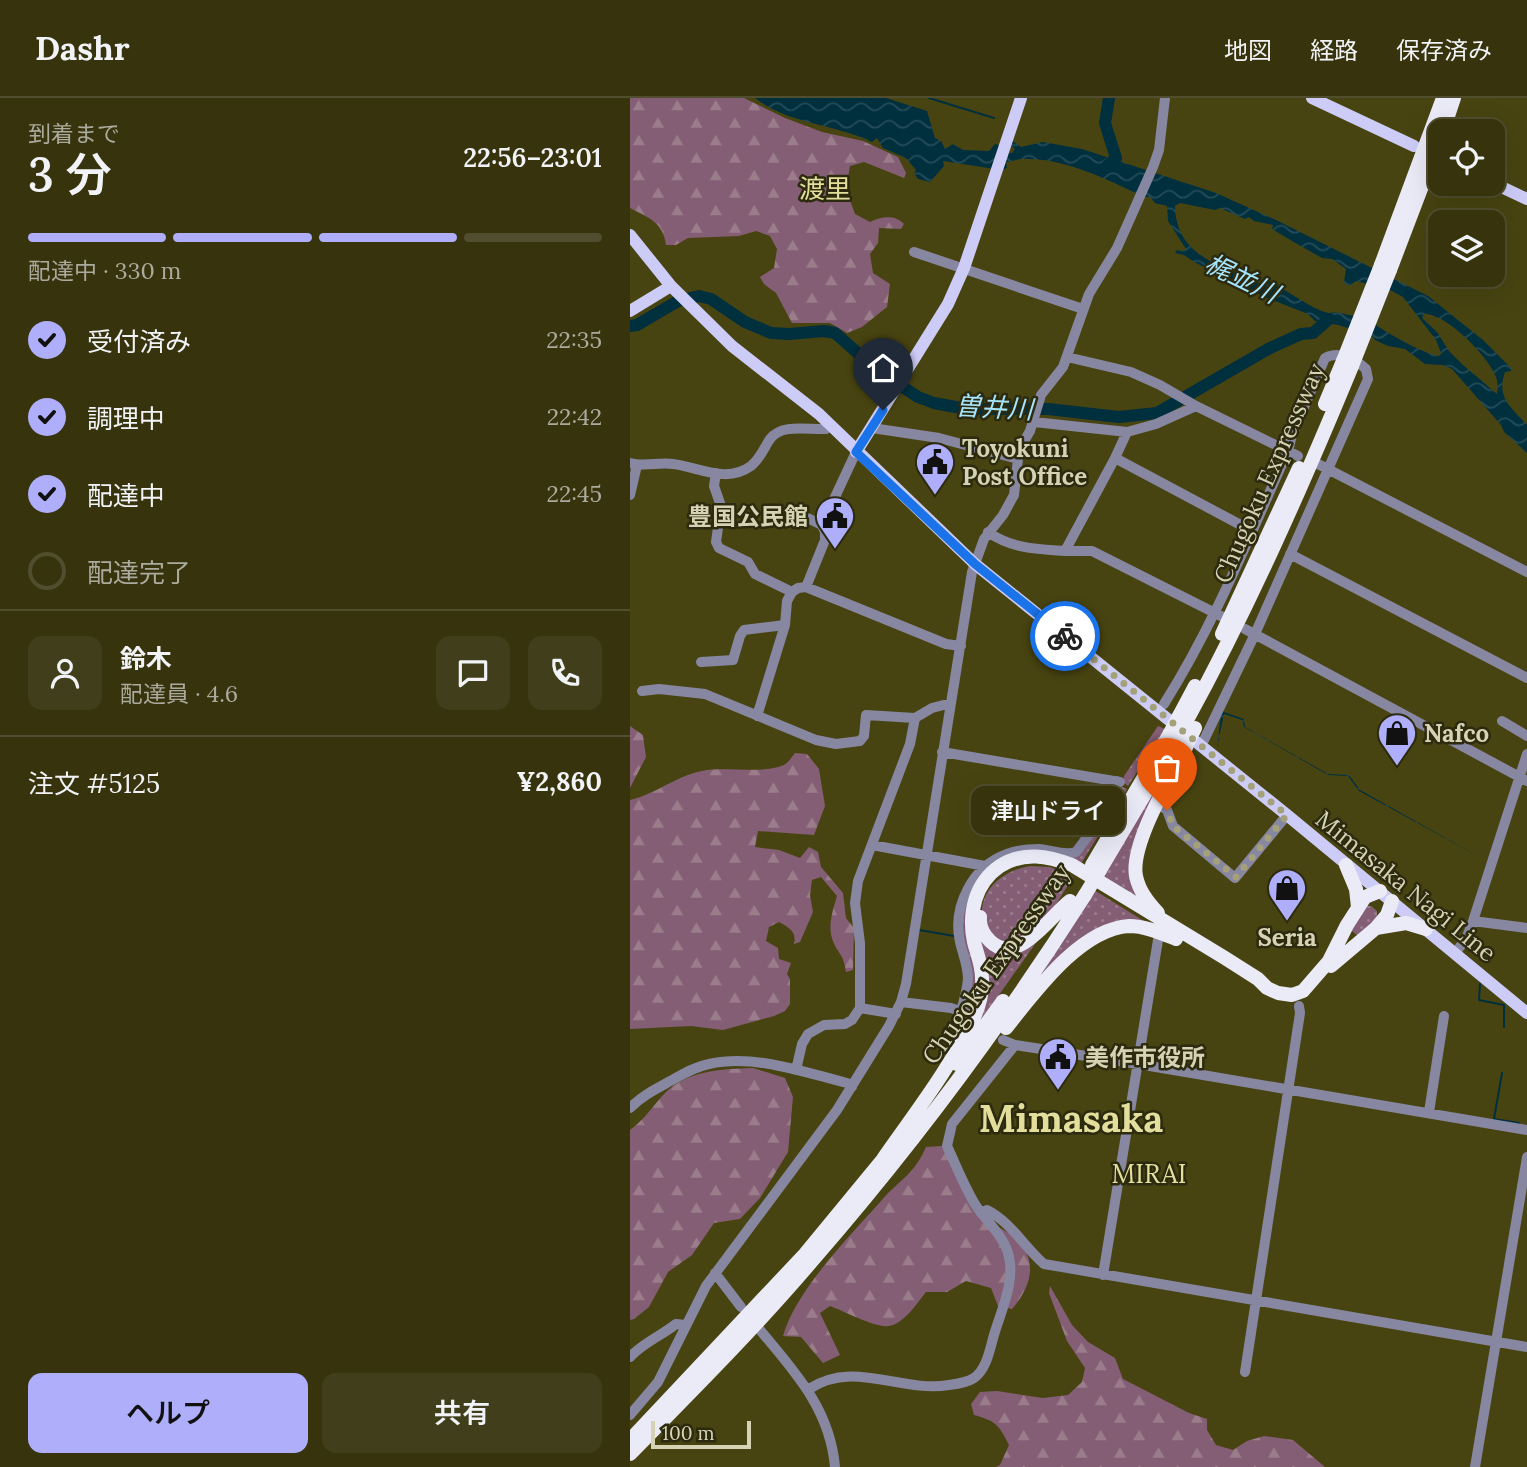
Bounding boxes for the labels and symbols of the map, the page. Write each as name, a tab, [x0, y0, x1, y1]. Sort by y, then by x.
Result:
district label: 渡里	[799, 172, 851, 205]
water label: 梶並川	[1200, 246, 1287, 311]
pin	[853, 338, 913, 410]
street label: Chugoku Expressway	[1207, 358, 1332, 588]
water label: 曽井川	[954, 388, 1037, 426]
place label: Toyokuni Post Office	[962, 433, 1087, 492]
public building icon: Toyokuni Post Office	[914, 441, 956, 496]
public building icon: 豊国公民館	[814, 495, 856, 550]
place label: 豊国公民館	[688, 501, 808, 532]
courier	[1030, 601, 1100, 671]
shop icon: Nafco	[1376, 712, 1418, 767]
place label: Nafco	[1424, 718, 1489, 749]
pin	[1137, 738, 1197, 810]
callout: 津山ドライ	[971, 786, 1125, 834]
street label: Mimasaka Nagi Line	[1309, 804, 1503, 968]
street label: Chugoku Expressway	[915, 858, 1077, 1070]
shop icon: Seria	[1266, 867, 1308, 922]
place label: Seria	[1257, 922, 1317, 953]
public building icon: 美作市役所	[1037, 1036, 1079, 1091]
place label: 美作市役所	[1085, 1042, 1205, 1073]
district label: Mimasaka	[979, 1094, 1163, 1142]
district label: MIRAI	[1111, 1157, 1187, 1190]
scale bar	[651, 1418, 751, 1450]

